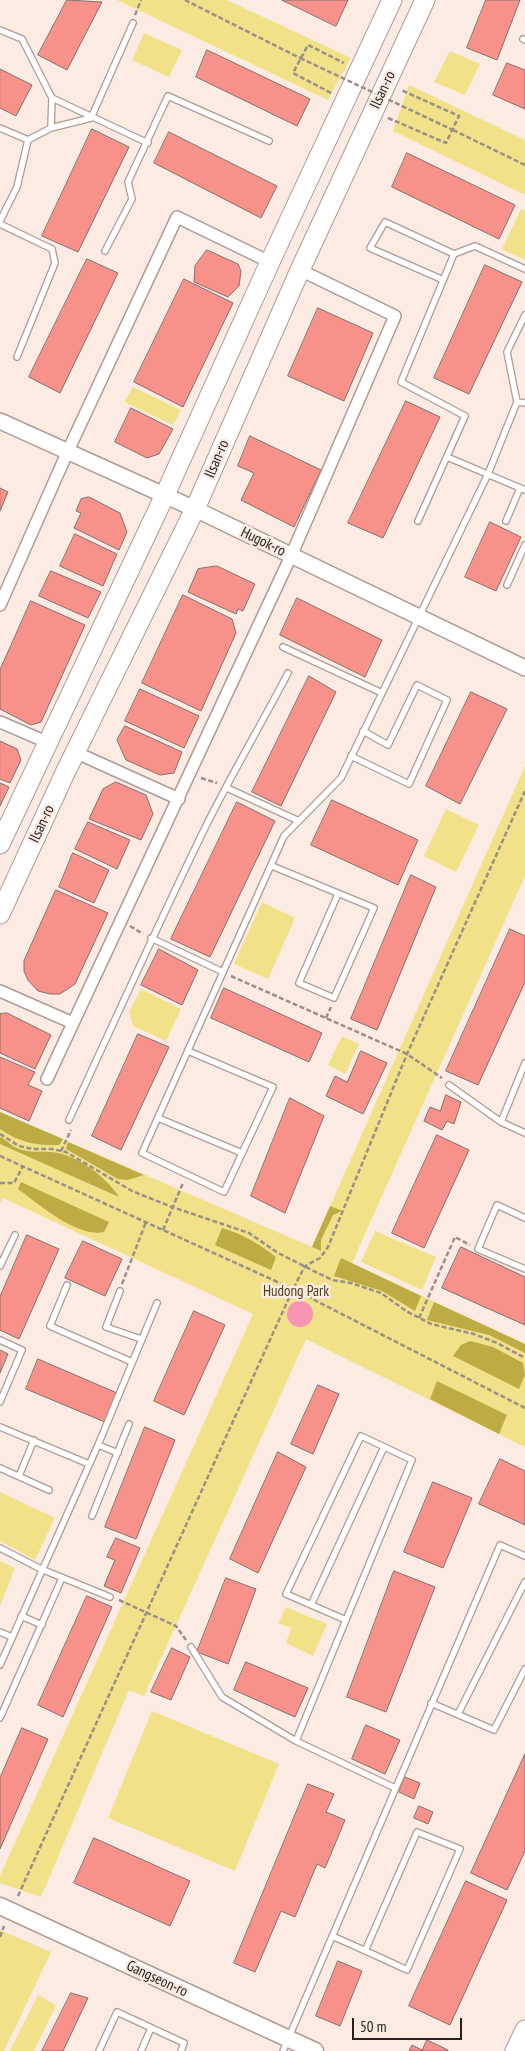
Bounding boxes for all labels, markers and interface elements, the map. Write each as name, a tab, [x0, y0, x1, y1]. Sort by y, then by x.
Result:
street label: Ilsan-ro	[366, 68, 400, 112]
street label: Ilsan-ro	[201, 437, 233, 481]
street label: Hugok-ro	[238, 523, 288, 561]
street label: Ilsan-ro	[25, 802, 59, 846]
park label: Hudong Park	[263, 1283, 329, 1301]
street label: Gangseon-ro	[123, 1957, 191, 2001]
scale bar	[355, 2008, 465, 2040]
text: 50 m	[360, 2017, 386, 2036]

